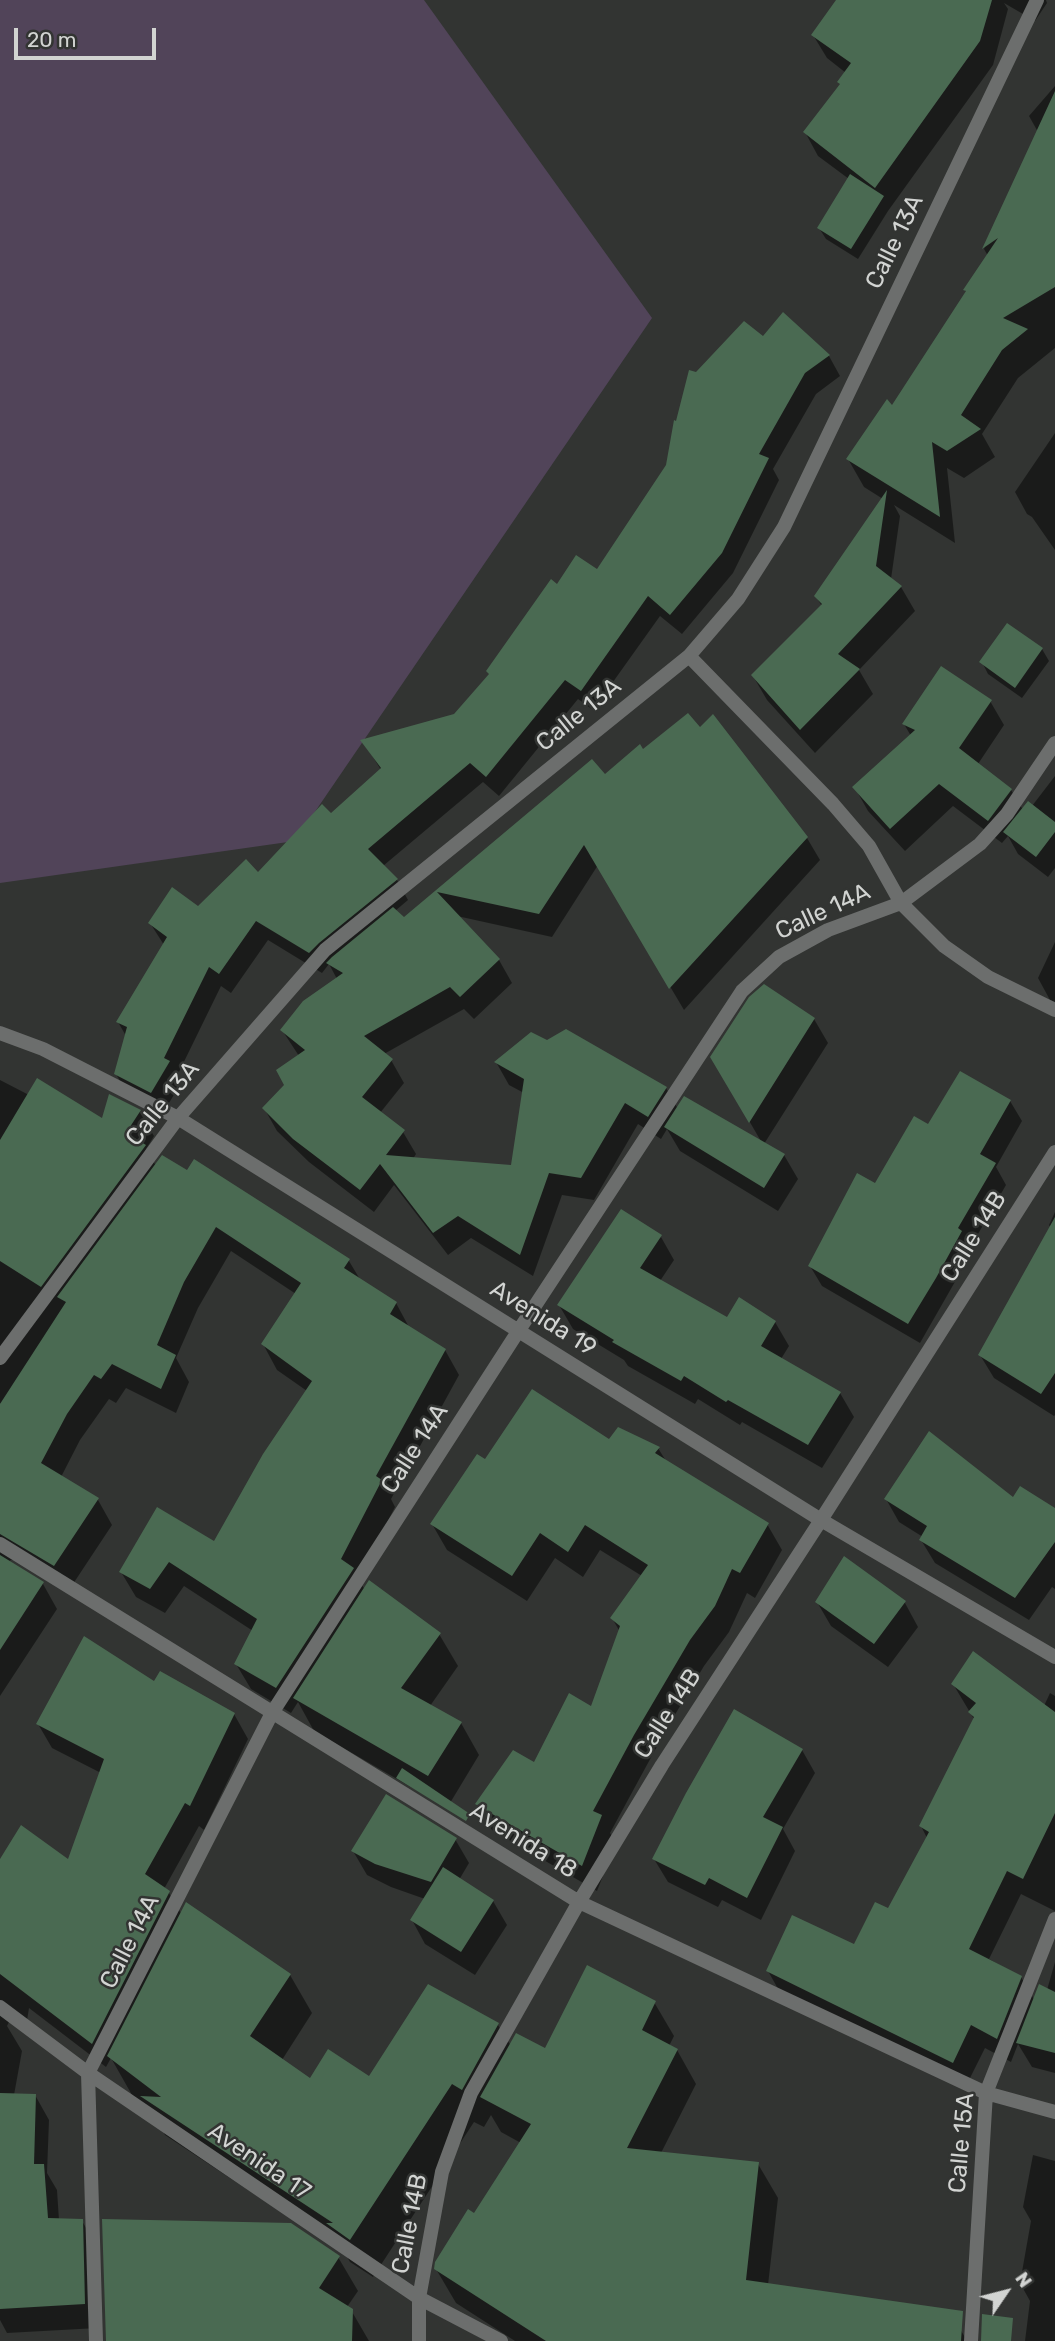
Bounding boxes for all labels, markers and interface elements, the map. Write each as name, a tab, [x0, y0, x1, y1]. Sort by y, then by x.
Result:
scale bar	[18, 14, 159, 58]
text: 20 m	[27, 27, 76, 52]
street label: Calle 13A	[860, 190, 930, 294]
street label: Calle 13A	[531, 672, 627, 758]
street label: Calle 14A	[771, 878, 875, 946]
street label: Calle 13A	[120, 1056, 206, 1152]
street label: Calle 14B	[935, 1186, 1013, 1288]
street label: Avenida 19	[485, 1275, 601, 1363]
street label: Calle 14A	[375, 1399, 455, 1499]
street label: Calle 14B	[628, 1664, 708, 1764]
street label: Avenida 18	[464, 1797, 582, 1885]
street label: Calle 14A	[94, 1890, 166, 1994]
street label: Calle 15A	[943, 2092, 981, 2194]
street label: Avenida 17	[202, 2117, 316, 2207]
street label: Calle 14B	[386, 2171, 434, 2277]
north arrow	[971, 2257, 1041, 2327]
text: N	[1010, 2267, 1037, 2292]

